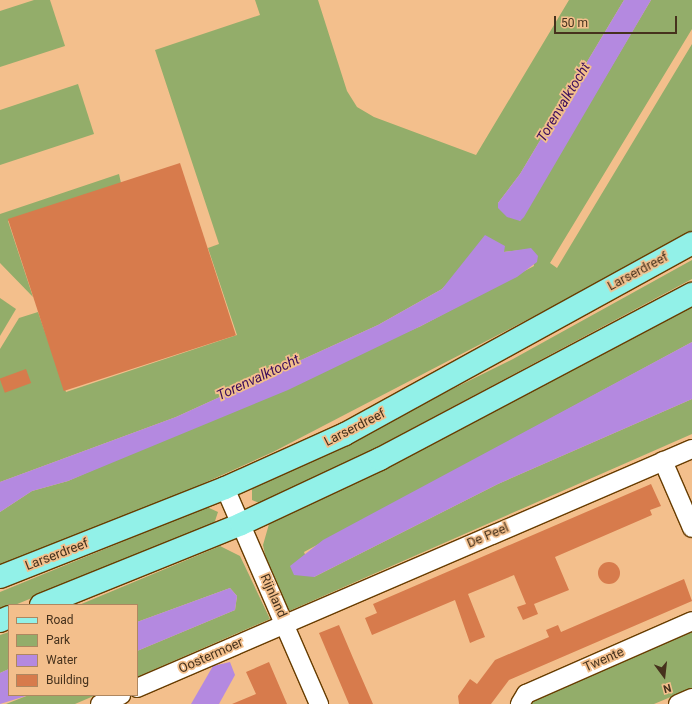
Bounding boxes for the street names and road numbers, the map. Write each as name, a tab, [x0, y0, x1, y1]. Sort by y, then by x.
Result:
street label: Larserdreef	[605, 250, 671, 294]
street label: Larserdreef	[322, 406, 388, 450]
street label: De Peel	[465, 520, 511, 552]
street label: Larserdreef	[23, 536, 91, 574]
street label: Rijnland	[256, 572, 290, 620]
street label: Oostermoer	[176, 635, 246, 677]
street label: Twente	[581, 644, 627, 676]

